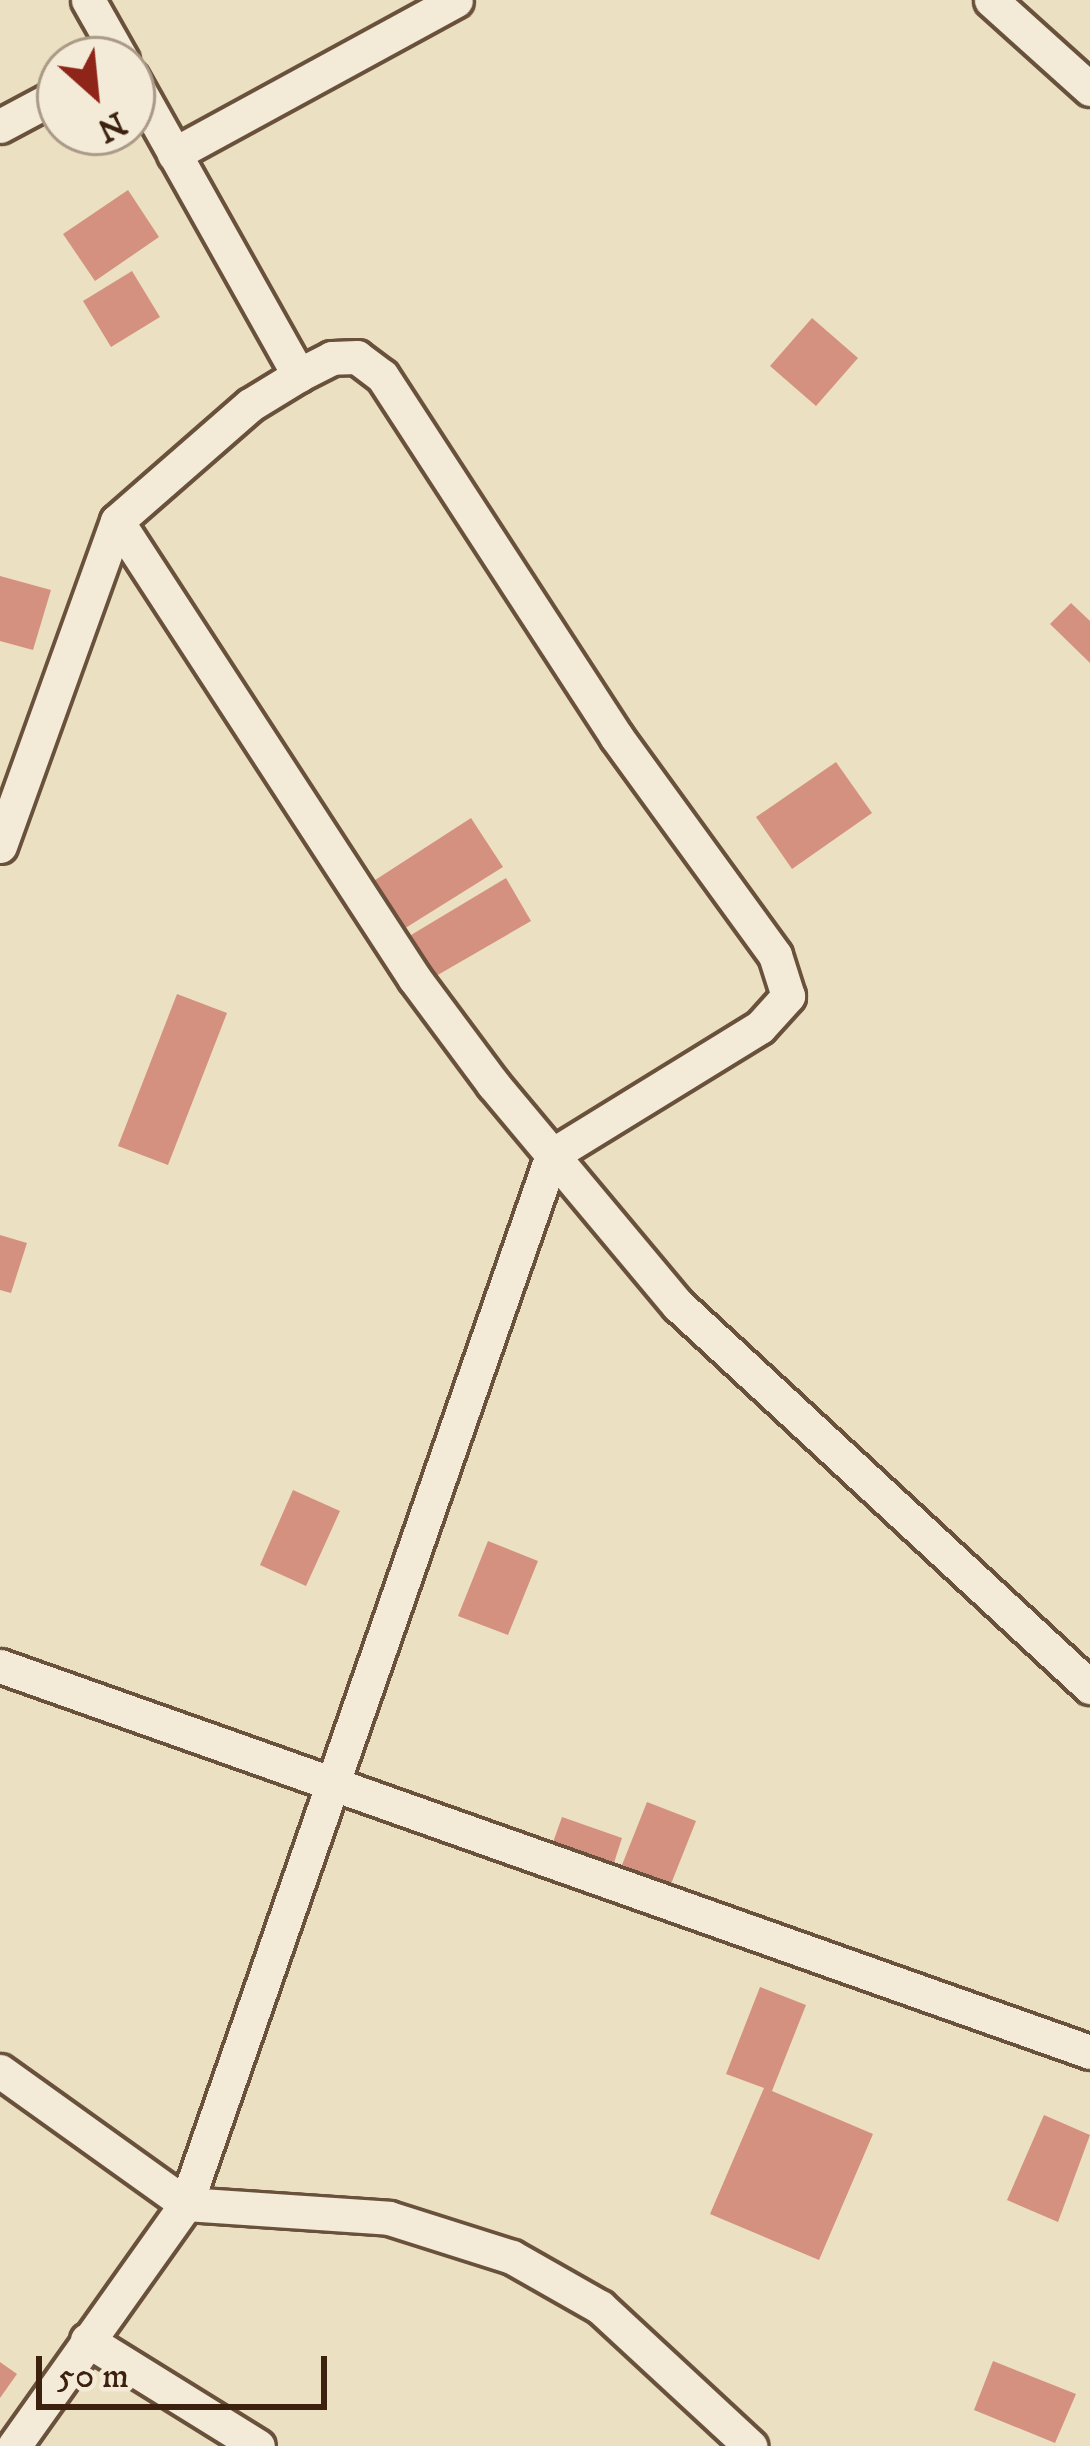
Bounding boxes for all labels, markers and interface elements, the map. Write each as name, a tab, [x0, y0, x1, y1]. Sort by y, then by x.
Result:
north arrow	[36, 36, 156, 156]
text: N	[90, 101, 133, 150]
scale bar	[42, 2332, 333, 2406]
text: 50 m	[57, 2354, 129, 2399]

